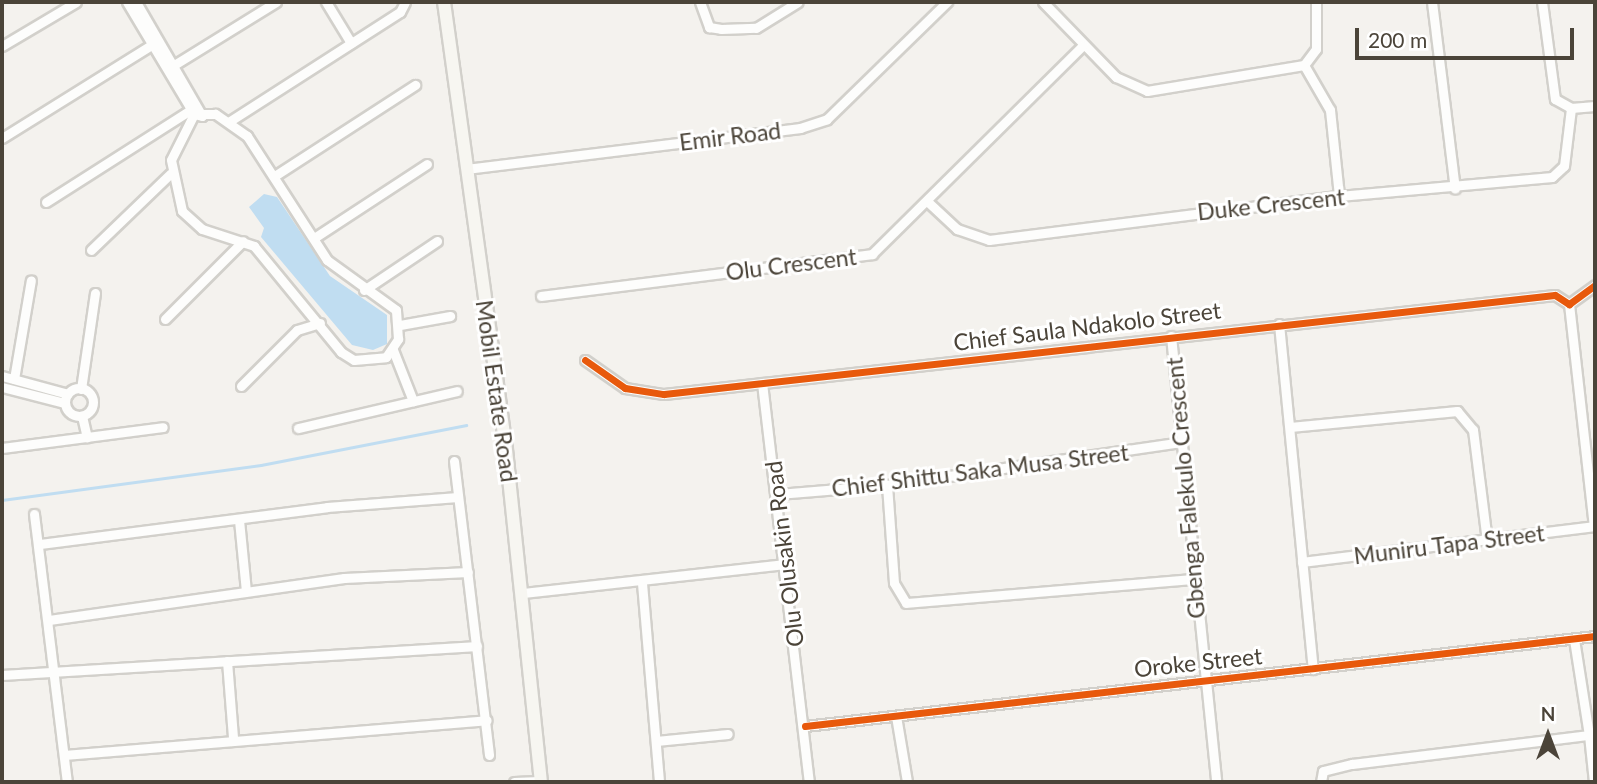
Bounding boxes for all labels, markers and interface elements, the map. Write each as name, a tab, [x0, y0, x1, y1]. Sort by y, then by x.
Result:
scale bar	[1359, 14, 1578, 58]
text: 200 m	[1368, 27, 1427, 52]
street label: Emir Road	[677, 116, 783, 156]
street label: Duke Crescent	[1196, 183, 1346, 225]
street label: Olu Crescent	[724, 242, 858, 286]
street label: Chief Saula Ndakolo Street	[952, 296, 1222, 356]
street label: Mobil Estate Road	[471, 298, 523, 484]
street label: Gbenga Falekulo Crescent	[1160, 356, 1210, 620]
street label: Chief Shittu Saka Musa Street	[830, 438, 1130, 502]
street label: Olu Olusakin Road	[759, 459, 809, 649]
street label: Muniru Tapa Street	[1352, 519, 1546, 569]
street label: Oroke Street	[1133, 642, 1263, 682]
north arrow	[1513, 700, 1583, 770]
text: N	[1541, 702, 1555, 725]

